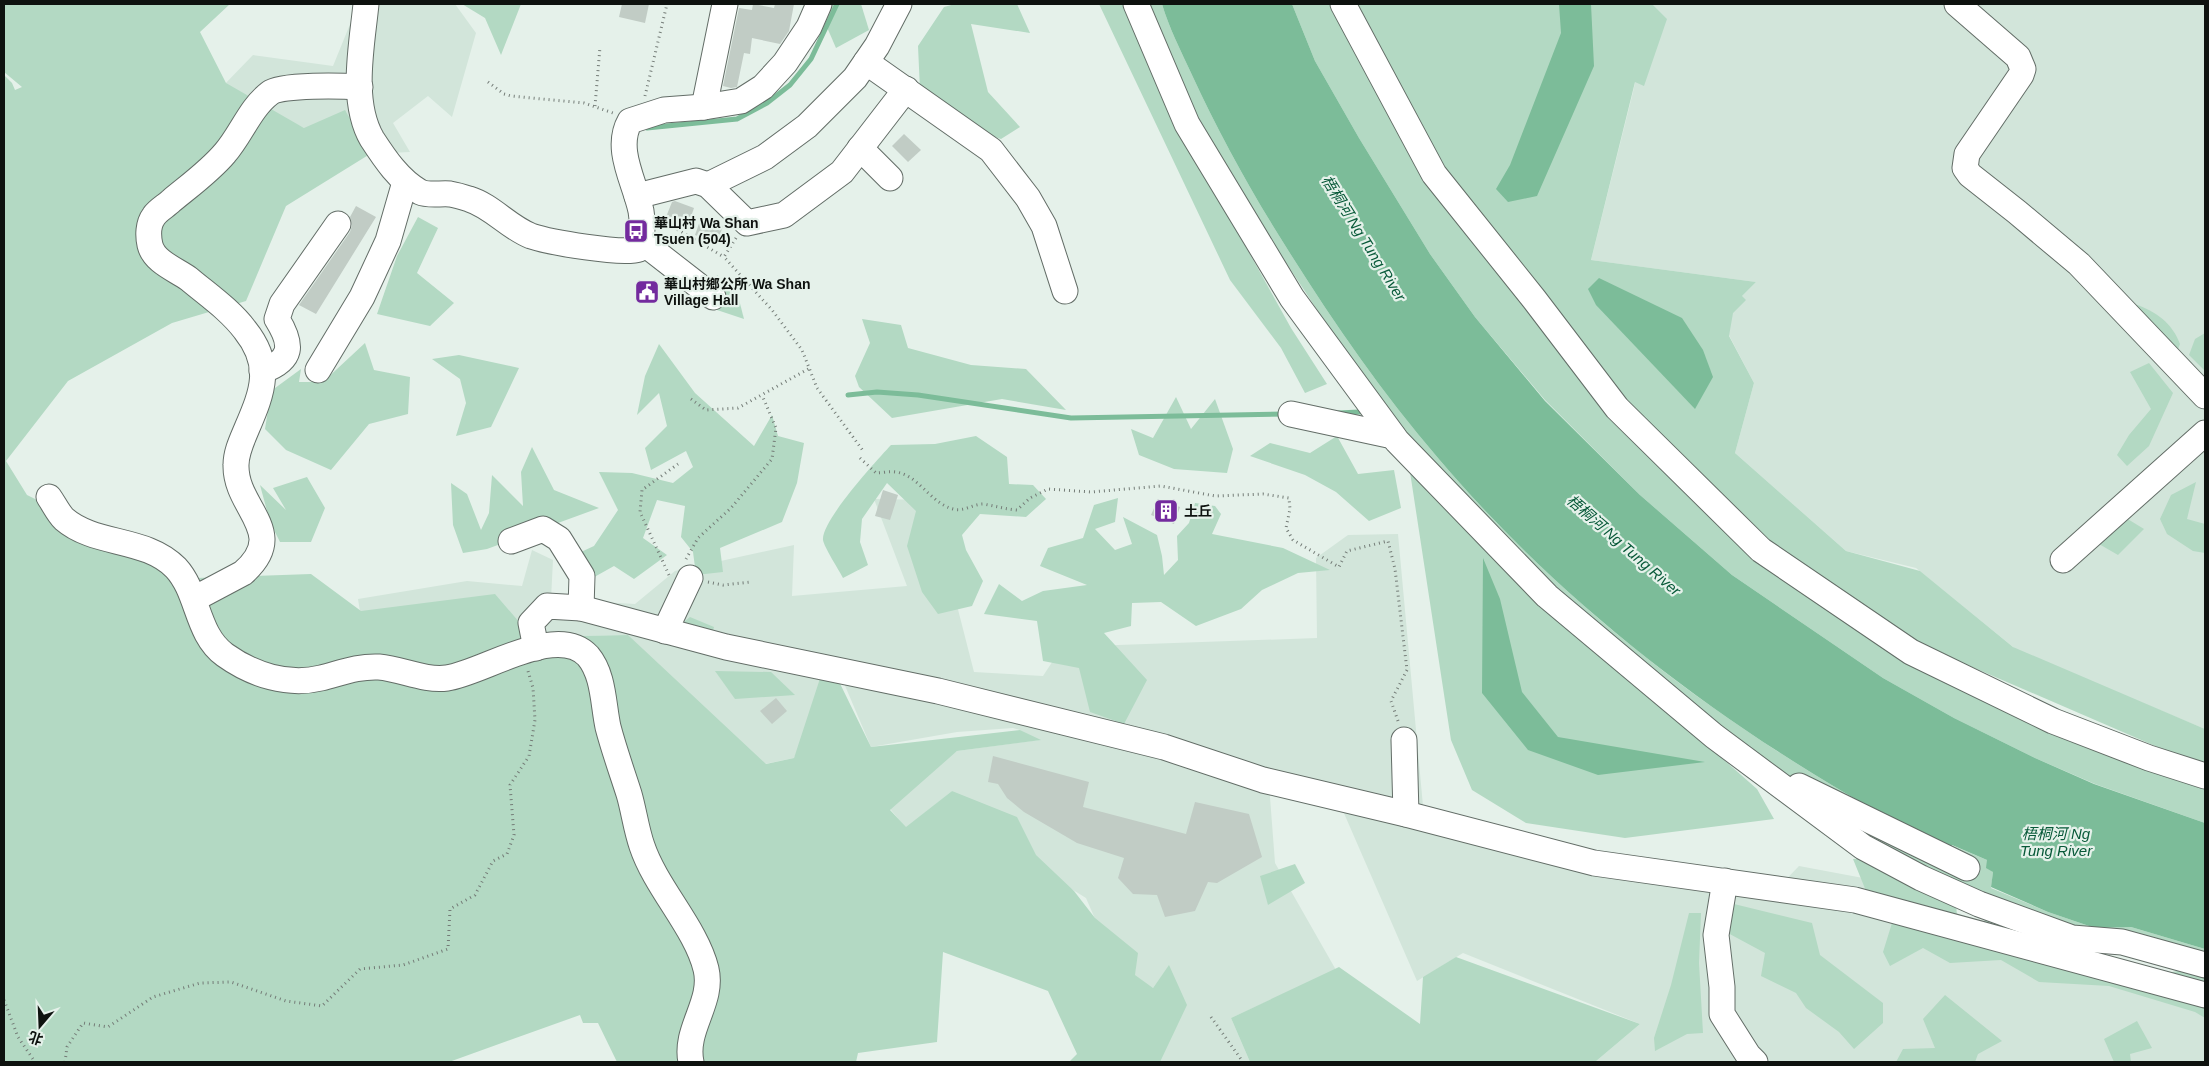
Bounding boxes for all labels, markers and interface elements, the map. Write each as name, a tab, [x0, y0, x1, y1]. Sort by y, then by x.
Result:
water label: 梧桐河 Ng Tung River	[1318, 172, 1410, 305]
place label: 華山村 Wa Shan Tsuen (504)	[654, 215, 759, 247]
bus stop icon: 華山村 Wa Shan Tsuen (504)	[623, 218, 649, 244]
place label: 華山村鄉公所 Wa Shan Village Hall	[664, 276, 811, 308]
public building icon: 華山村鄉公所 Wa Shan Village Hall	[634, 279, 660, 305]
water label: 梧桐河 Ng Tung River	[1564, 491, 1685, 600]
building icon: 土丘	[1153, 498, 1179, 524]
place label: 土丘	[1184, 503, 1212, 519]
water label: 梧桐河 Ng Tung River	[2020, 825, 2093, 859]
north arrow	[15, 1001, 65, 1051]
text: 北	[27, 1028, 45, 1048]

